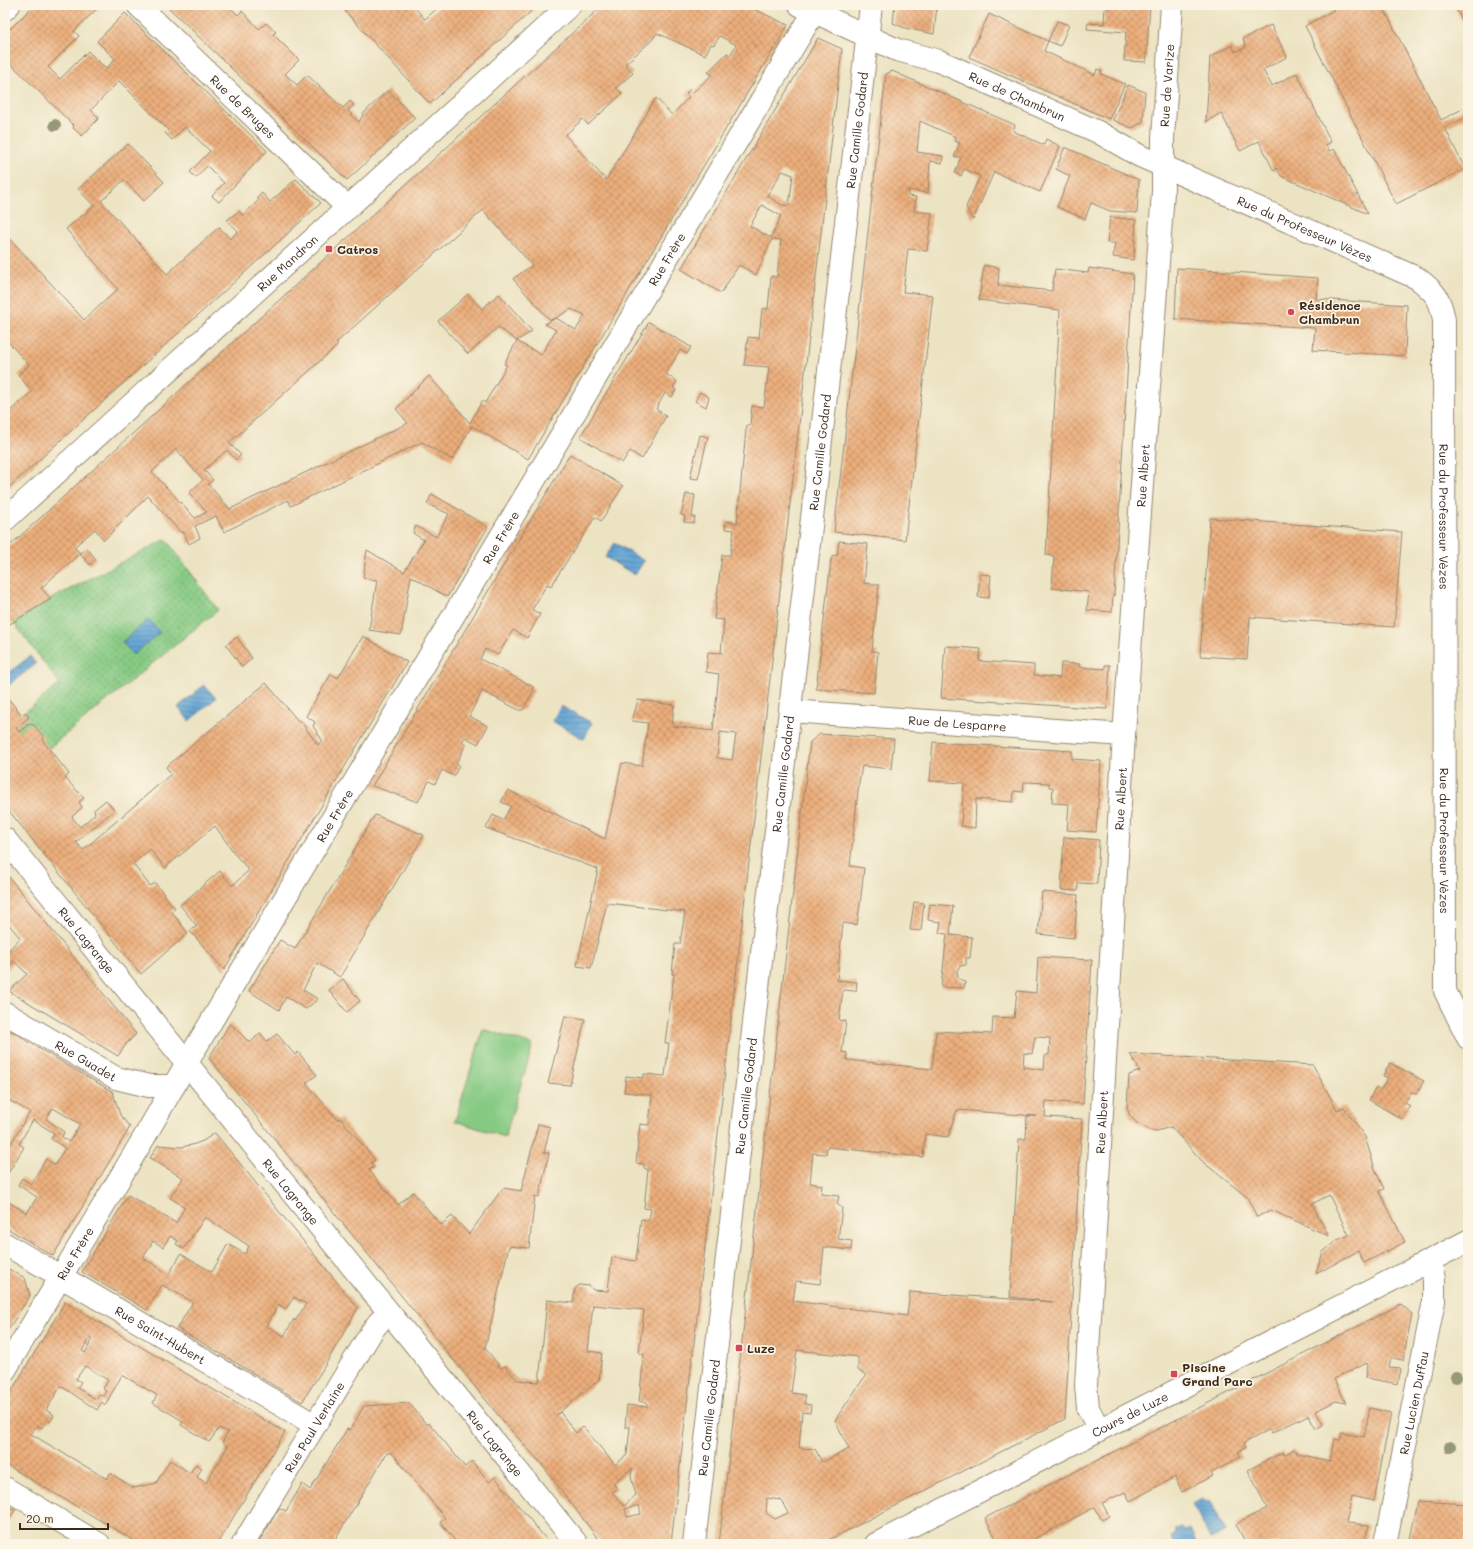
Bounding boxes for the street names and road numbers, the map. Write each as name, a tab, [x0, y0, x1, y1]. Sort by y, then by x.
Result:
street label: Rue de Varize	[1156, 43, 1177, 128]
street label: Rue de Chambrun	[967, 67, 1068, 124]
street label: Rue de Bruges	[207, 71, 279, 142]
street label: Rue Camille Godard	[842, 71, 871, 189]
street label: Rue du Professeur Vèzes	[1235, 192, 1375, 265]
street label: Rue Frère	[644, 230, 689, 289]
street label: Rue Mandron	[254, 231, 321, 294]
street label: Rue Camille Godard	[805, 393, 834, 511]
street label: Rue Albert	[1132, 443, 1153, 508]
street label: Rue du Professeur Vèzes	[1436, 444, 1452, 590]
street label: Rue Frère	[478, 508, 522, 567]
street label: Rue de Lesparre	[908, 712, 1007, 735]
street label: Rue Camille Godard	[768, 715, 797, 833]
street label: Rue Albert	[1110, 767, 1130, 831]
street label: Rue du Professeur Vèzes	[1437, 768, 1453, 914]
street label: Rue Frère	[312, 786, 356, 845]
street label: Rue Lagrange	[55, 903, 119, 976]
street label: Rue Guadet	[52, 1036, 120, 1085]
street label: Rue Camille Godard	[731, 1037, 760, 1155]
street label: Rue Albert	[1092, 1090, 1111, 1154]
street label: Rue Lagrange	[259, 1155, 323, 1228]
street label: Rue Frère	[53, 1224, 97, 1283]
street label: Rue Saint-Hubert	[112, 1302, 209, 1367]
street label: Rue Lucien Duffau	[1395, 1350, 1432, 1456]
street label: Rue Camille Godard	[694, 1358, 723, 1477]
street label: Rue Paul Verlaine	[280, 1378, 348, 1475]
street label: Cours de Luze	[1089, 1388, 1171, 1440]
street label: Rue Lagrange	[463, 1407, 527, 1480]

